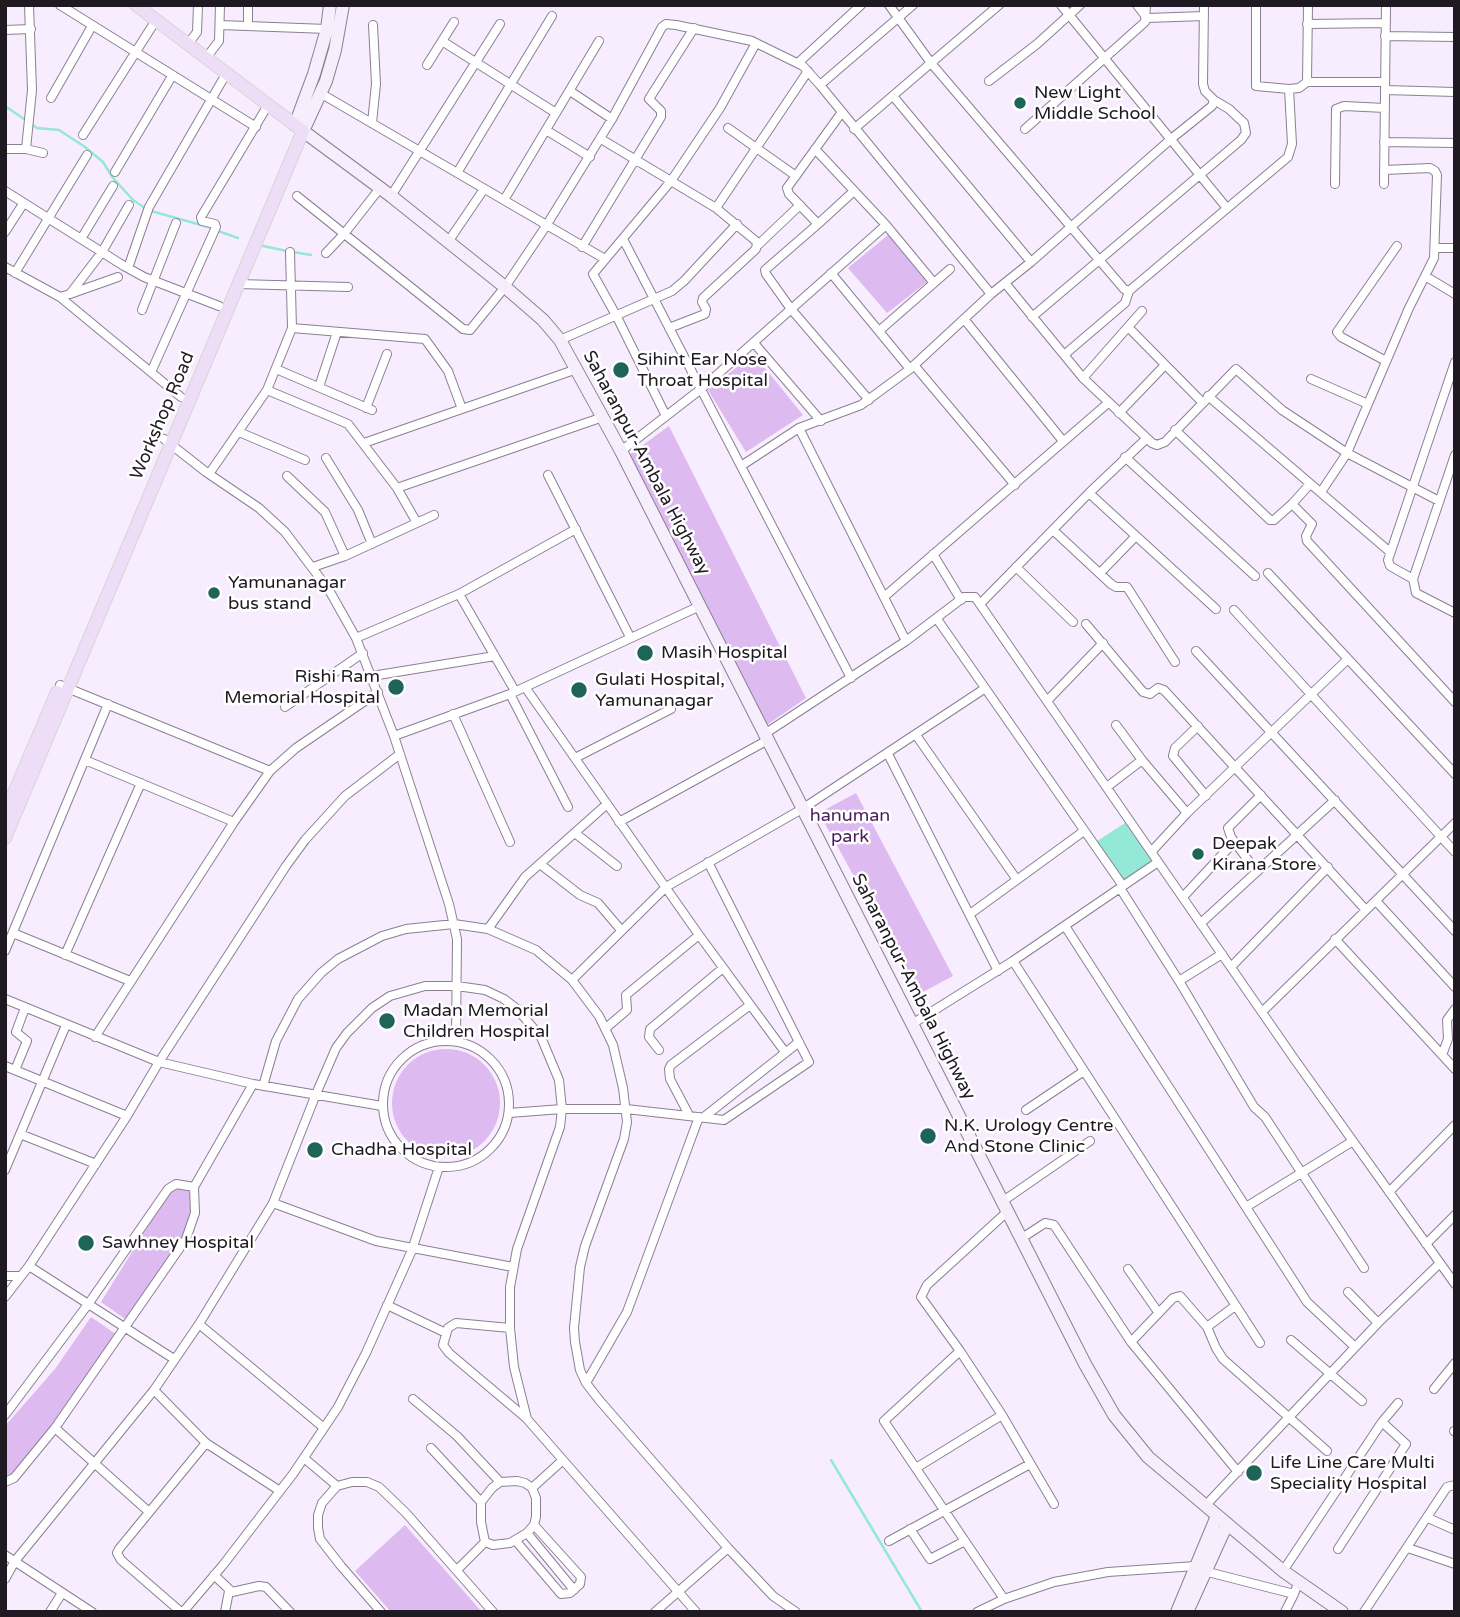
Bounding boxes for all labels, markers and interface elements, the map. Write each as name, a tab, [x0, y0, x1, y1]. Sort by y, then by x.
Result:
place label: New Light Middle School	[1034, 82, 1156, 124]
marker: New Light Middle School	[1012, 95, 1028, 111]
street label: Saharanpur-Ambala Highway	[578, 347, 714, 579]
street label: Workshop Road	[126, 349, 200, 483]
place label: Sihint Ear Nose Throat Hospital	[637, 349, 768, 392]
marker: Sihint Ear Nose Throat Hospital	[611, 360, 631, 380]
place label: Yamunanagar bus stand	[228, 572, 346, 614]
marker: Yamunanagar bus stand	[206, 585, 222, 601]
place label: Masih Hospital	[661, 642, 788, 664]
marker: Masih Hospital	[635, 643, 655, 663]
place label: Rishi Ram Memorial Hospital	[224, 666, 380, 708]
place label: Gulati Hospital, Yamunanagar	[595, 669, 725, 712]
marker: Rishi Ram Memorial Hospital	[386, 677, 406, 697]
marker: Gulati Hospital, Yamunanagar	[569, 680, 589, 700]
park label: hanuman park	[810, 805, 890, 848]
place label: Deepak Kirana Store	[1212, 833, 1317, 876]
marker: Deepak Kirana Store	[1190, 846, 1206, 862]
street label: Saharanpur-Ambala Highway	[846, 870, 980, 1104]
place label: Madan Memorial Children Hospital	[403, 1000, 549, 1042]
marker: Madan Memorial Children Hospital	[377, 1011, 397, 1031]
place label: N.K. Urology Centre And Stone Clinic	[944, 1115, 1113, 1158]
marker: N.K. Urology Centre And Stone Clinic	[918, 1126, 938, 1146]
place label: Chadha Hospital	[331, 1139, 472, 1161]
marker: Chadha Hospital	[305, 1140, 325, 1160]
place label: Sawhney Hospital	[102, 1232, 254, 1254]
marker: Sawhney Hospital	[76, 1233, 96, 1253]
place label: Life Line Care Multi Speciality Hospital	[1270, 1452, 1435, 1494]
marker: Life Line Care Multi Speciality Hospital	[1244, 1463, 1264, 1483]

